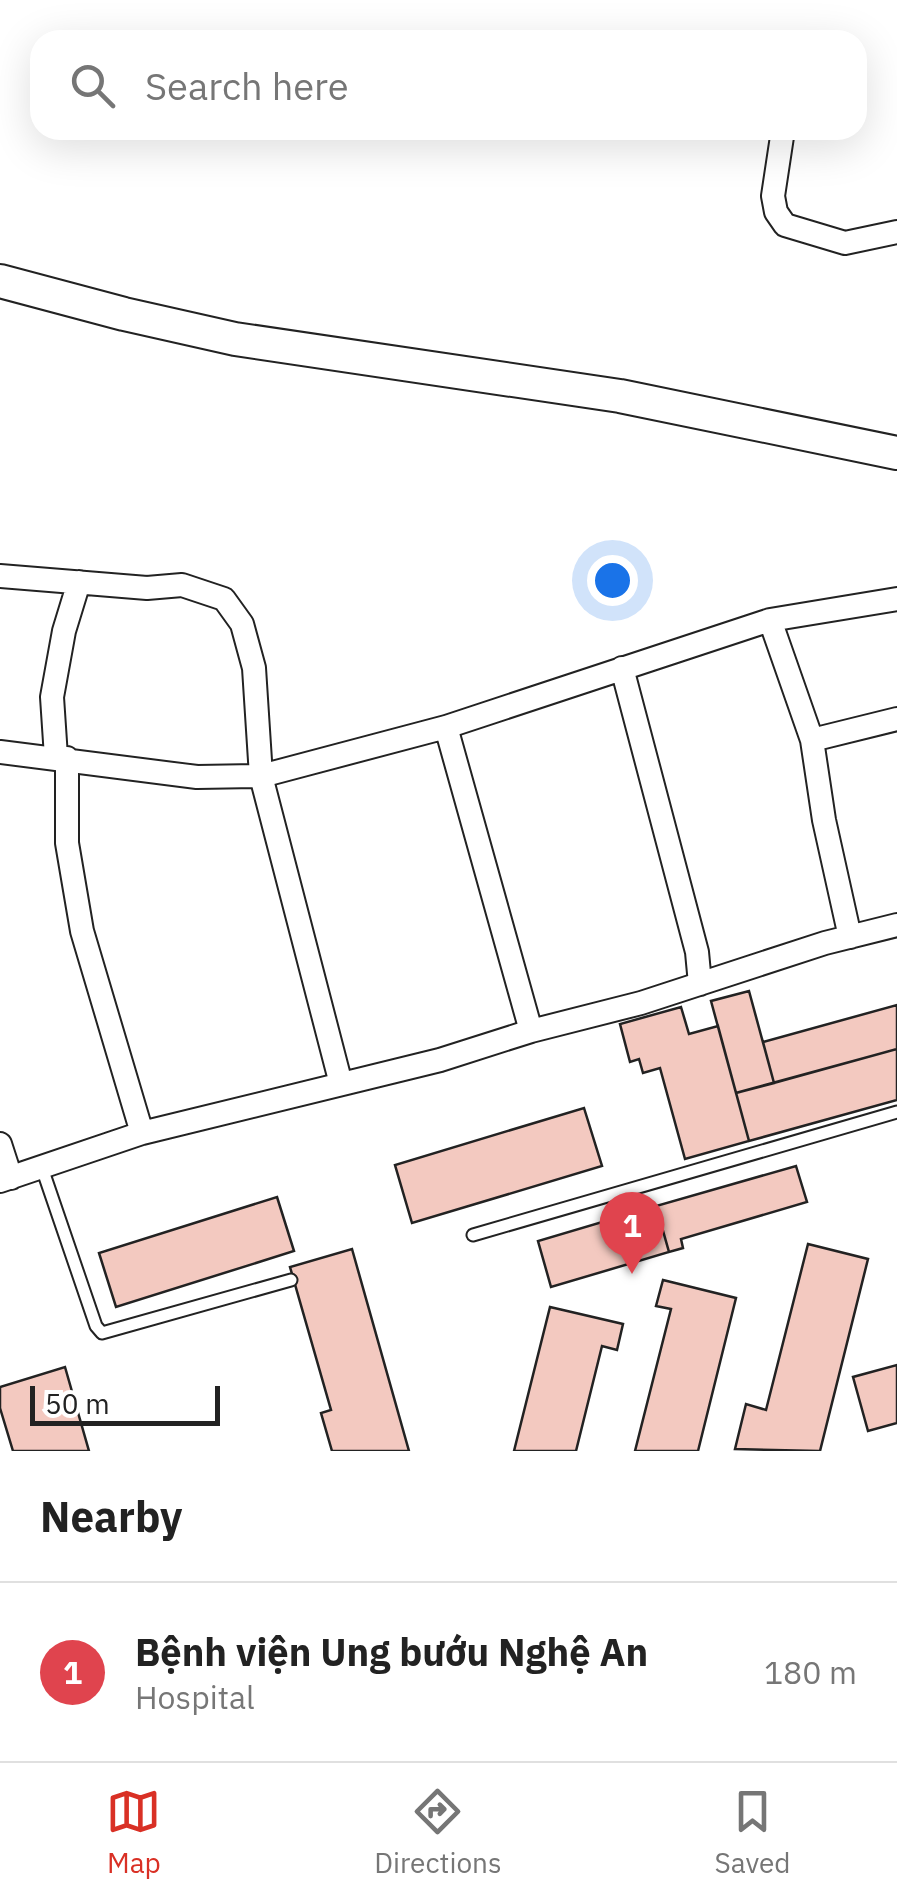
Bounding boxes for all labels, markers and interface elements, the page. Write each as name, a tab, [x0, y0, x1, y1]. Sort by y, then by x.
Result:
search box	[30, 30, 867, 140]
icon: search	[65, 58, 120, 113]
text: Search here	[145, 61, 349, 110]
your location	[587, 555, 638, 606]
pin: 1	[600, 1192, 664, 1274]
scale bar	[30, 1381, 220, 1426]
text: 50 m	[45, 1385, 110, 1422]
text: Nearby	[40, 1489, 182, 1544]
text: Bệnh viện Ung bướu Nghệ An	[135, 1627, 648, 1676]
text: 1	[63, 1651, 82, 1693]
text: 180 m	[764, 1651, 857, 1693]
text: Hospital	[135, 1676, 255, 1718]
tab: Map	[106, 1784, 161, 1881]
tab: Directions	[374, 1784, 502, 1881]
tab: Saved	[714, 1784, 791, 1881]

